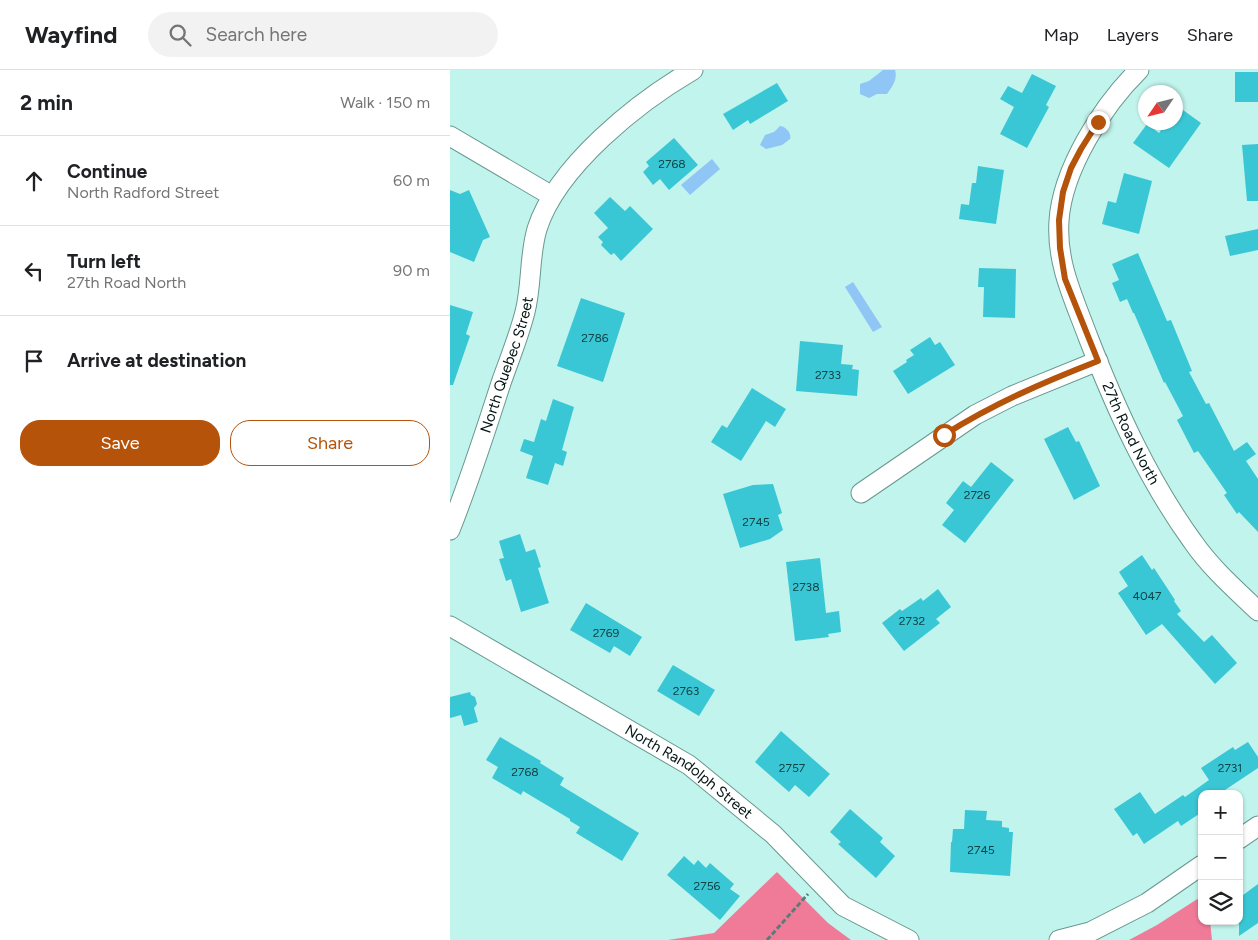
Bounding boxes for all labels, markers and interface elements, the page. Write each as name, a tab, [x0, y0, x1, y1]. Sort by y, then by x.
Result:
search box	[148, 12, 498, 57]
text: Wayfind	[25, 20, 118, 49]
icon: search	[166, 21, 194, 49]
text: Search here	[206, 23, 307, 46]
text: Map	[1044, 24, 1079, 46]
text: Layers	[1107, 24, 1159, 46]
text: Share	[1187, 24, 1233, 46]
north arrow	[1138, 85, 1183, 130]
text: 2 min	[20, 90, 73, 115]
text: Walk · 150 m	[340, 93, 430, 112]
route end	[1087, 111, 1110, 134]
house number: 2768	[658, 157, 686, 171]
text: Continue	[67, 160, 147, 183]
icon: ahead	[20, 167, 48, 195]
text: 60 m	[393, 171, 430, 190]
text: North Radford Street	[67, 183, 219, 202]
text: Turn left	[67, 250, 141, 273]
icon: left	[20, 257, 48, 285]
text: 90 m	[393, 261, 430, 280]
text: 27th Road North	[67, 273, 186, 292]
street label: North Quebec Street	[476, 295, 537, 435]
house number: 2786	[581, 331, 609, 345]
icon: arrive	[20, 347, 48, 375]
text: Arrive at destination	[67, 349, 246, 372]
house number: 2733	[815, 368, 841, 382]
street label: 27th Road North	[1098, 379, 1163, 488]
button: Save	[20, 420, 220, 466]
button: Share	[230, 420, 430, 466]
route start	[933, 424, 956, 447]
house number: 2726	[964, 488, 991, 502]
house number: 2745	[742, 515, 770, 529]
house number: 2738	[792, 580, 820, 594]
house number: 4047	[1132, 589, 1162, 603]
house number: 2732	[899, 614, 925, 628]
house number: 2769	[593, 626, 620, 640]
house number: 2763	[673, 684, 699, 698]
street label: North Randolph Street	[622, 721, 757, 823]
house number: 2757	[779, 761, 806, 775]
house number: 2731	[1218, 761, 1242, 775]
house number: 2768	[511, 765, 539, 779]
map controls	[1198, 790, 1243, 925]
button: +	[1198, 790, 1243, 835]
button: −	[1198, 835, 1243, 880]
house number: 2745	[967, 843, 995, 857]
house number: 2756	[694, 879, 721, 893]
button: layers	[1198, 880, 1243, 925]

